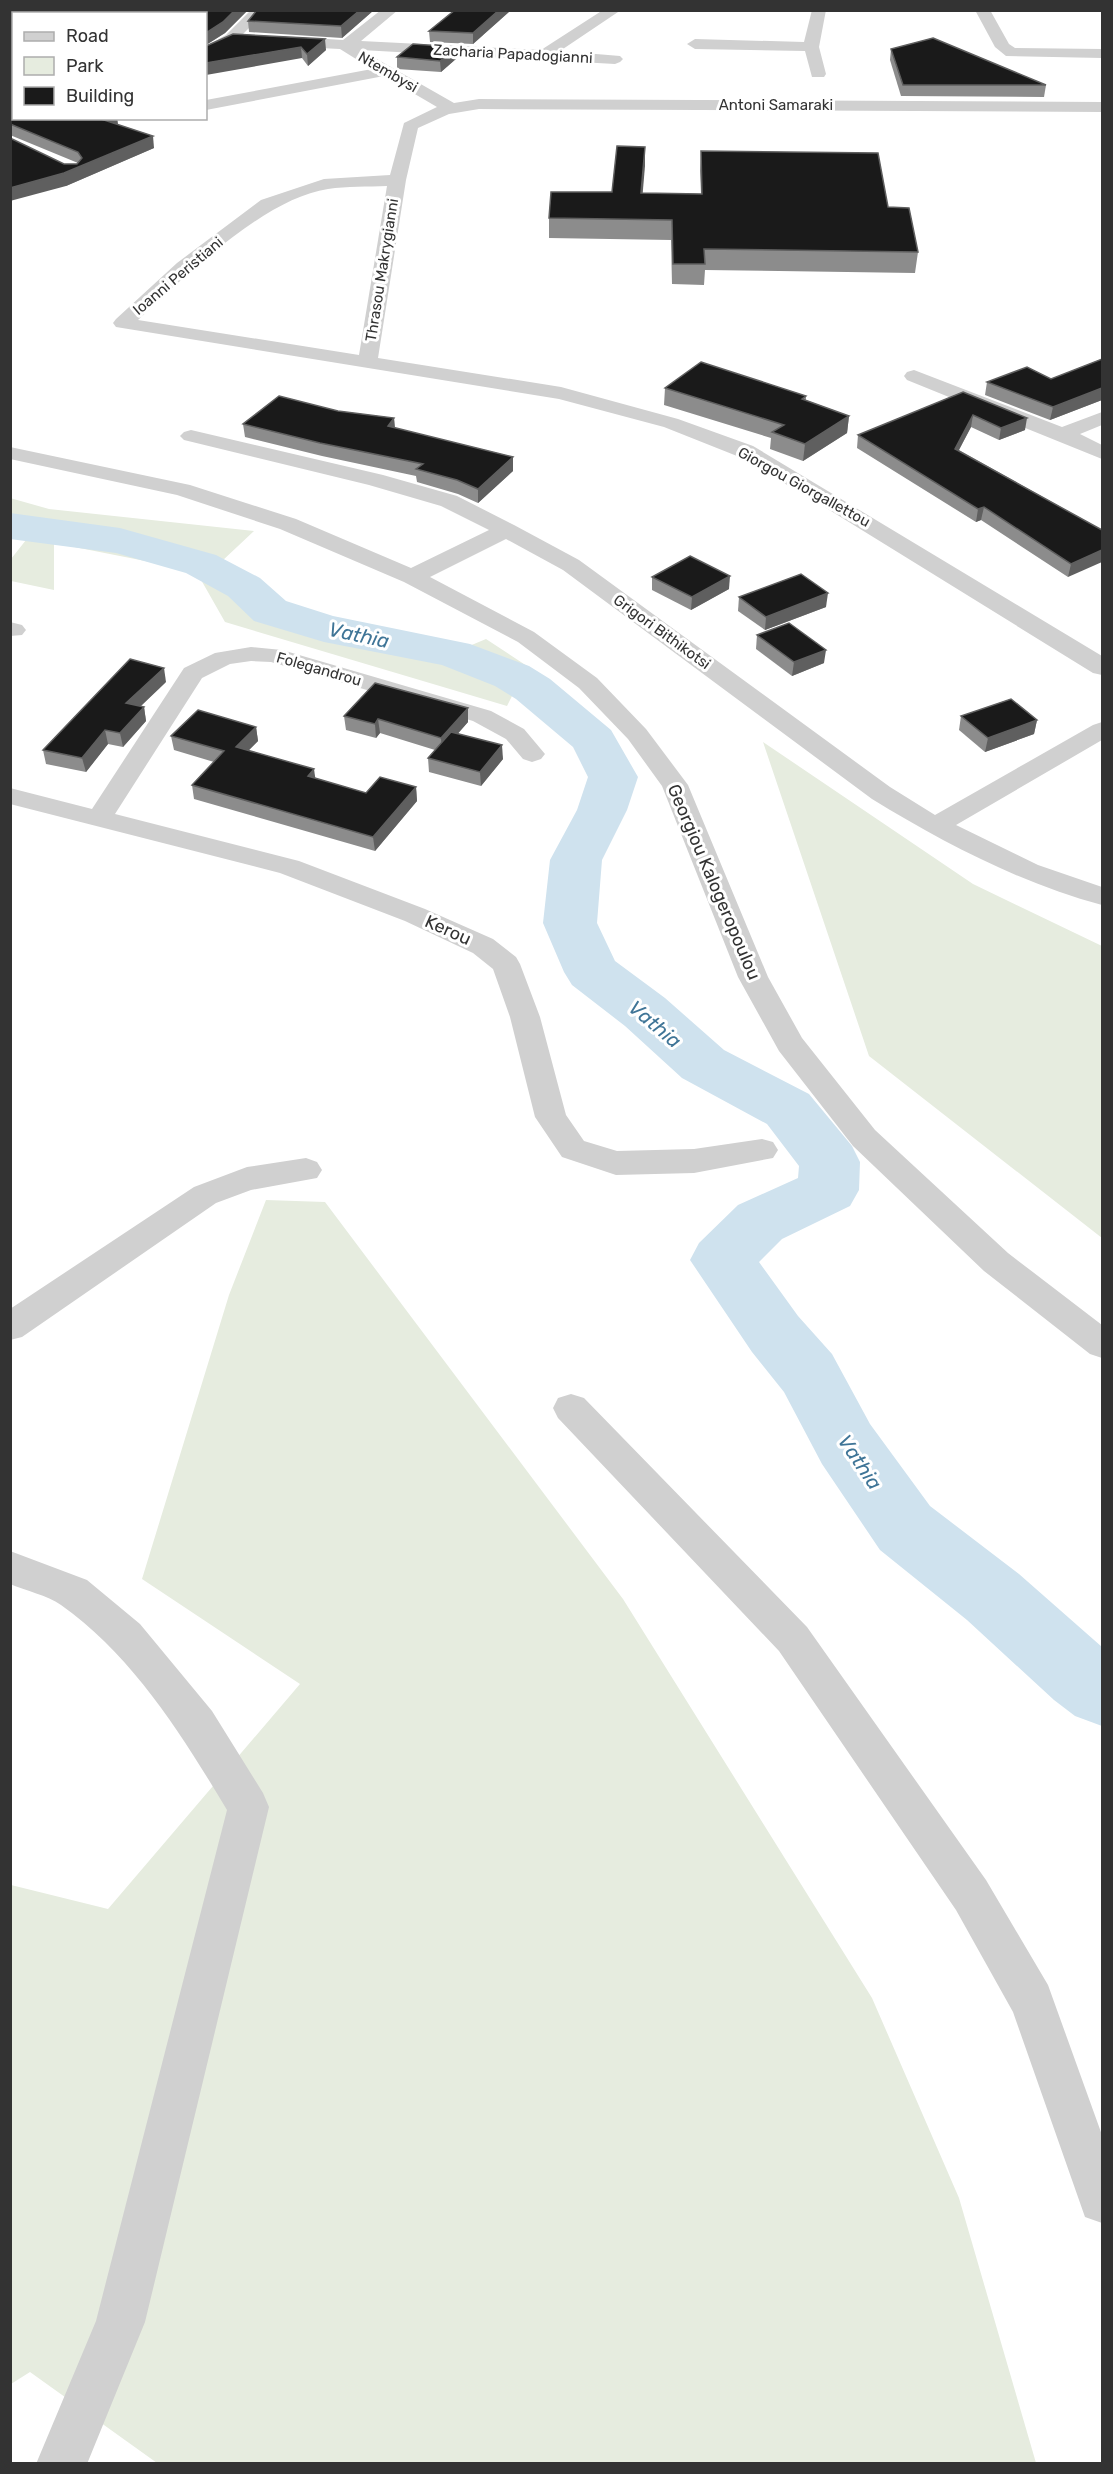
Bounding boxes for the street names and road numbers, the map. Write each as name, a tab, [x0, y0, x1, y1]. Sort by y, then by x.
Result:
street label: Zacharia Papadogianni	[433, 41, 593, 67]
street label: Ntembysi	[355, 48, 421, 96]
street label: Antoni Samaraki	[719, 96, 833, 114]
street label: Thrasou Makrygianni	[362, 197, 402, 343]
street label: Ioanni Peristiani	[129, 233, 227, 319]
street label: Giorgou Giorgallettou	[735, 443, 873, 531]
street label: Grigori Bithikotsi	[610, 591, 714, 673]
street label: Folegandrou	[274, 648, 364, 690]
street label: Georgiou Kalogeropoulou	[663, 781, 765, 983]
street label: Kerou	[422, 910, 474, 950]

